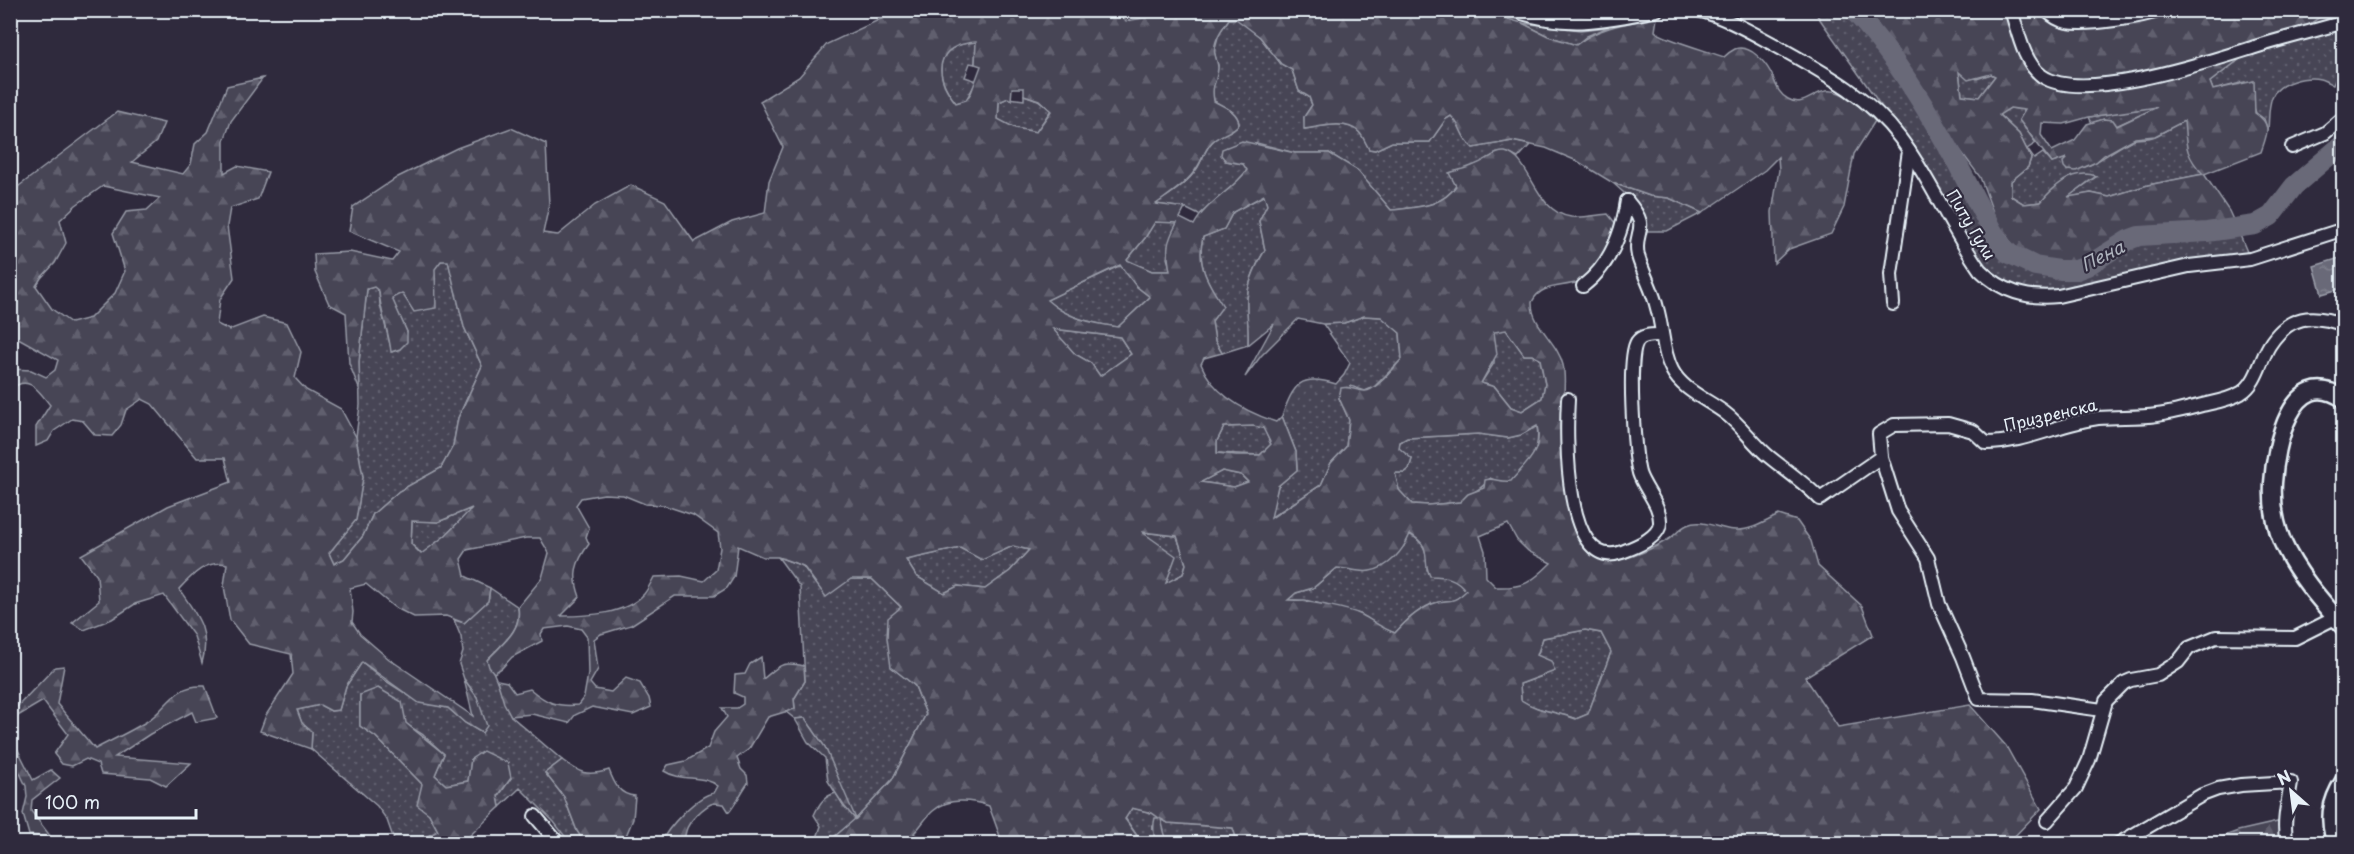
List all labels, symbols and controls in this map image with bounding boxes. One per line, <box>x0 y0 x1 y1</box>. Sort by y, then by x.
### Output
street label: Питу Гули <box>1941 184 2003 264</box>
water label: Пена <box>2076 232 2129 277</box>
street label: Призренска <box>2001 392 2099 436</box>
north arrow <box>2261 761 2321 821</box>
text: N <box>2272 763 2295 790</box>
scale bar <box>36 782 196 820</box>
text: 100 m <box>45 788 100 815</box>

